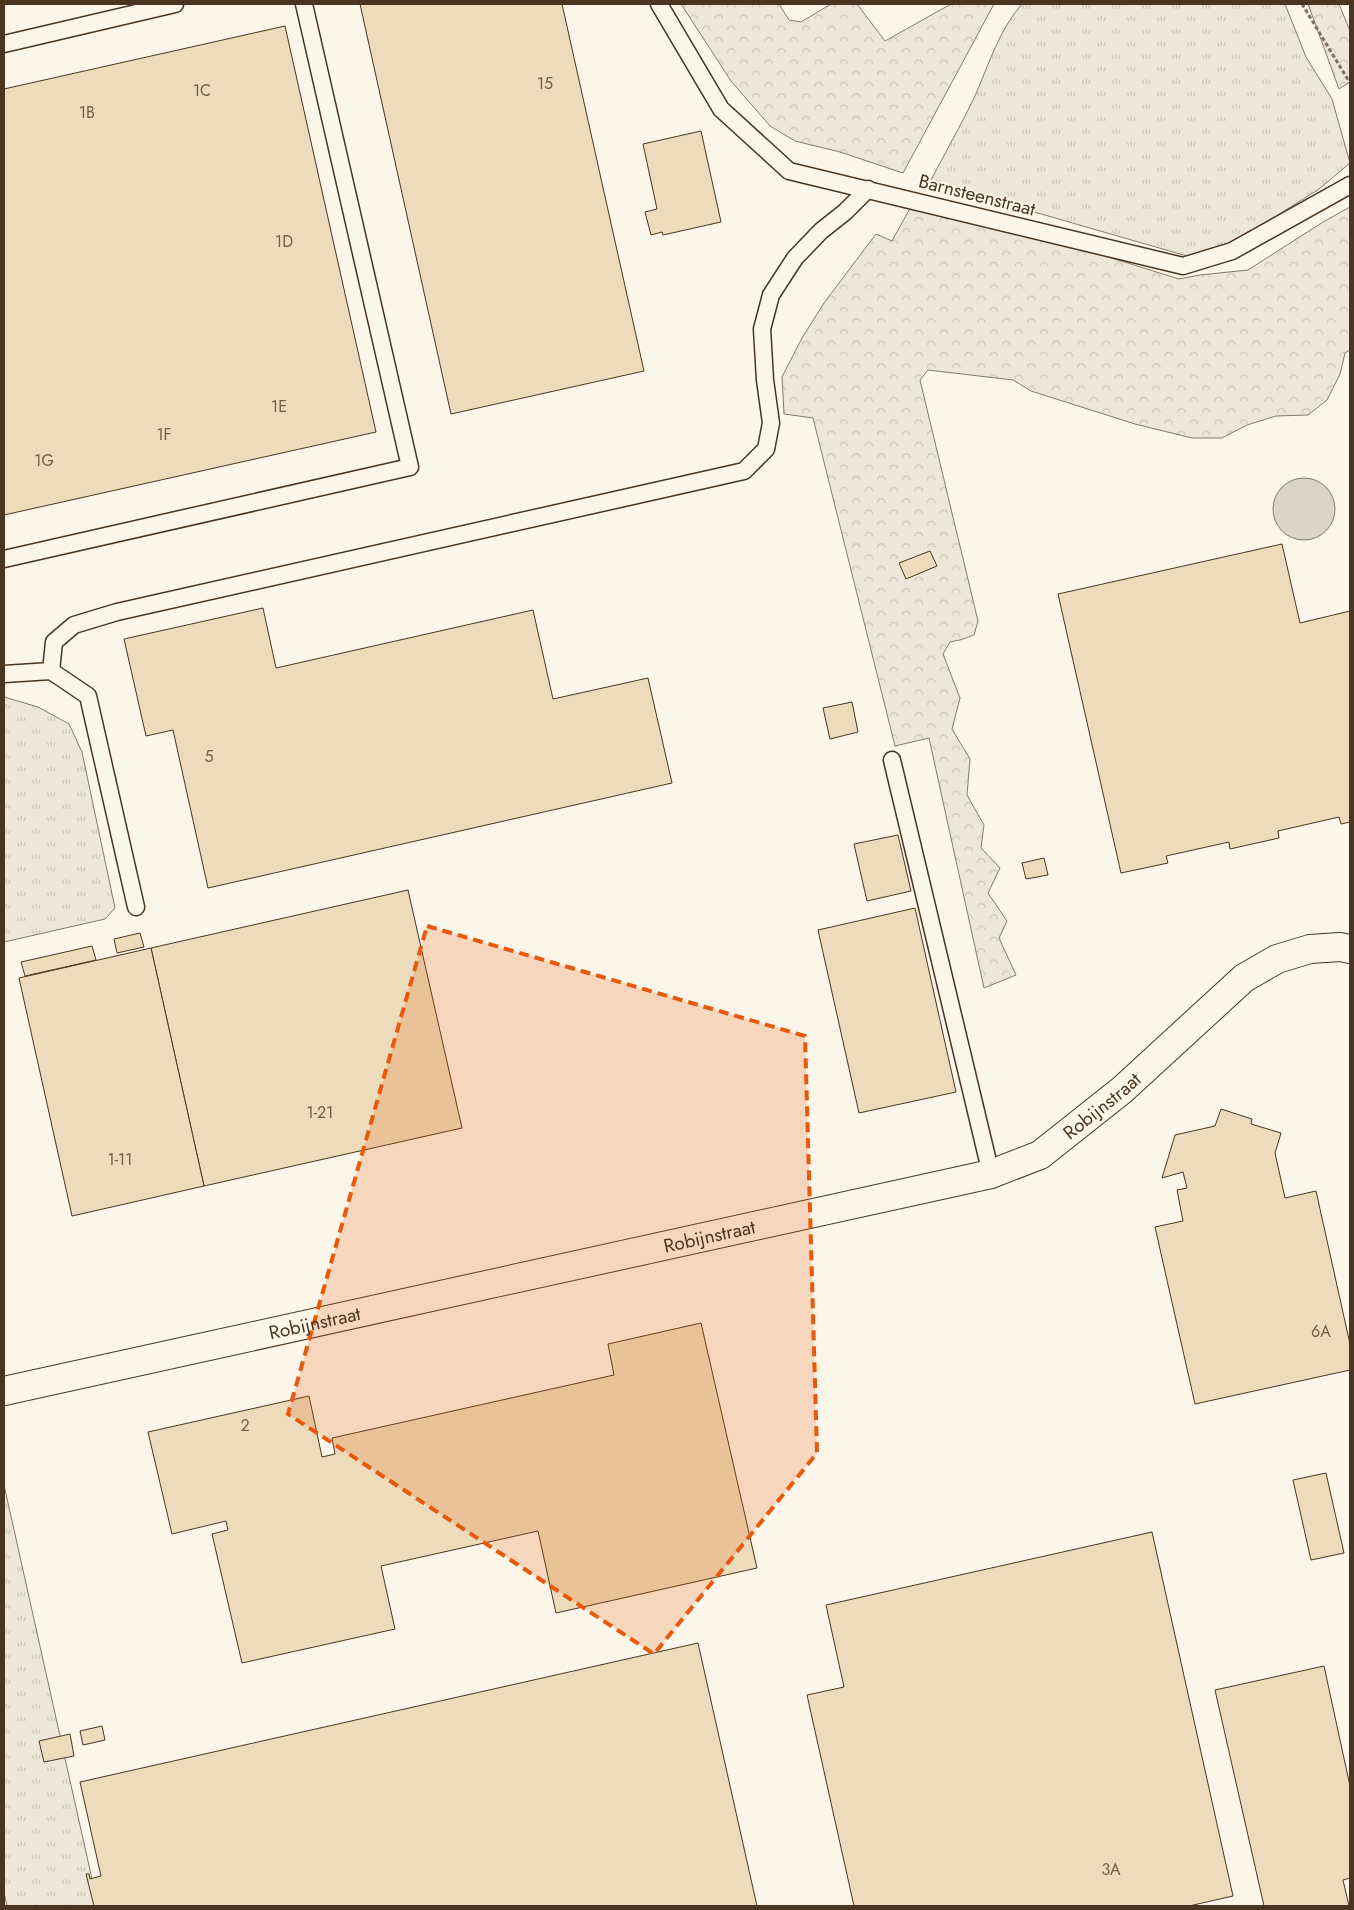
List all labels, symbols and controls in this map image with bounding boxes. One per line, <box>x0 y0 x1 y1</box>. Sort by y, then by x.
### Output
house number: 15 <box>537 72 553 95</box>
house number: 1C <box>193 79 211 102</box>
house number: 1B <box>79 101 95 124</box>
street label: Barnsteenstraat <box>916 167 1039 223</box>
house number: 1D <box>275 230 293 253</box>
house number: 1E <box>271 395 287 418</box>
house number: 1F <box>156 423 172 446</box>
house number: 1G <box>34 449 54 472</box>
house number: 5 <box>204 745 214 768</box>
street label: Robijnstraat <box>1057 1066 1147 1146</box>
house number: 1-21 <box>307 1101 333 1124</box>
house number: 1-11 <box>108 1148 132 1171</box>
street label: Robijnstraat <box>661 1213 758 1259</box>
street label: Robijnstraat <box>266 1299 363 1346</box>
house number: 6A <box>1311 1320 1331 1343</box>
house number: 2 <box>240 1414 250 1437</box>
house number: 3A <box>1101 1858 1121 1881</box>

